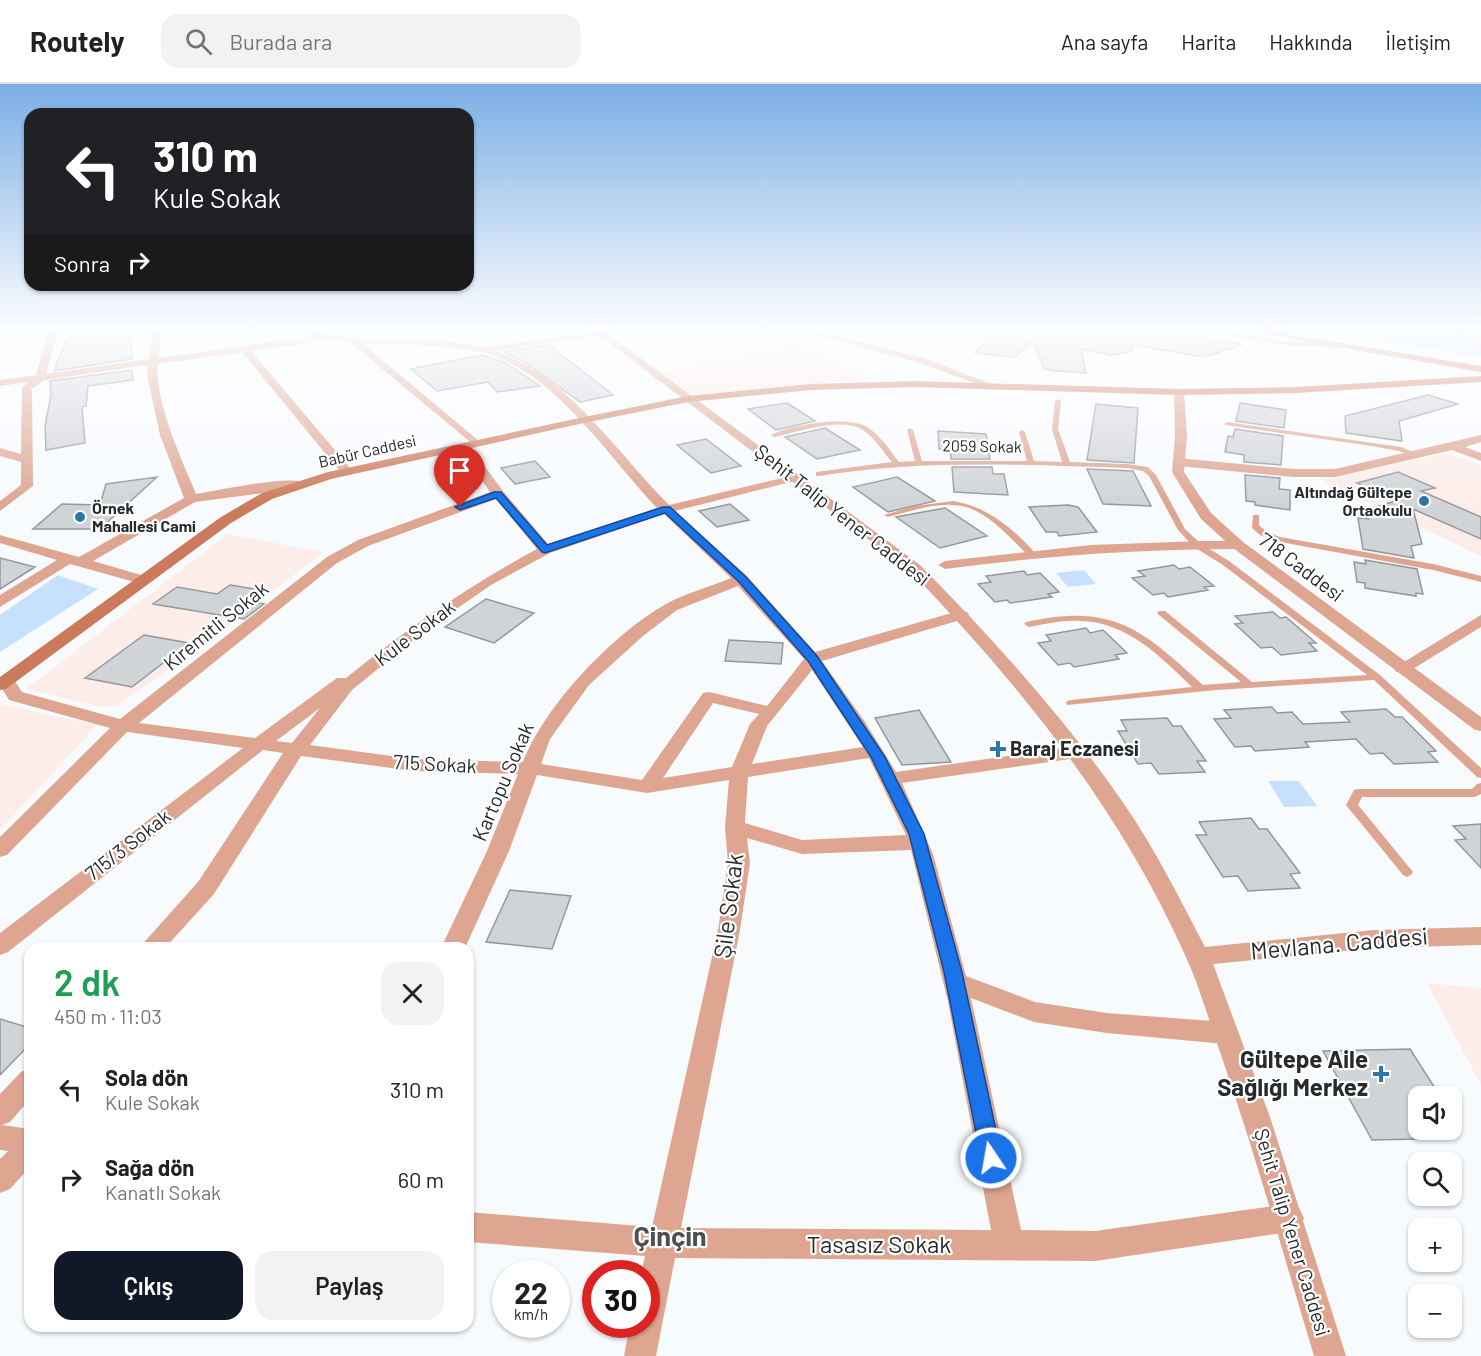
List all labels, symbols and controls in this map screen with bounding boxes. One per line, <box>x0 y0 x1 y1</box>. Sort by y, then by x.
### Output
search box <box>161 14 581 68</box>
text: Routely <box>30 24 125 58</box>
icon: search <box>182 25 215 58</box>
text: Burada ara <box>230 28 332 54</box>
text: Ana sayfa <box>1061 29 1148 54</box>
text: Harita <box>1181 29 1236 54</box>
text: Hakkında <box>1269 29 1353 54</box>
text: İletişim <box>1386 29 1451 54</box>
text: 310 m <box>153 130 258 180</box>
icon: left <box>54 132 132 210</box>
text: Kule Sokak <box>153 181 281 213</box>
icon: right <box>122 246 155 279</box>
text: Sonra <box>54 250 110 276</box>
street label: Babür Caddesi <box>316 430 417 471</box>
street label: 2059 Sokak <box>942 435 1022 456</box>
street label: Şehit Talip Yener Caddesi <box>750 438 935 590</box>
pin <box>434 445 485 507</box>
icon: arrive <box>443 454 476 487</box>
place label: Altındağ Gültepe Ortaokulu <box>1294 482 1412 519</box>
marker: Altındağ Gültepe Ortaokulu <box>1417 494 1431 508</box>
place label: Örnek Mahallesi Cami <box>92 498 196 535</box>
marker: Örnek Mahallesi Cami <box>73 510 87 524</box>
street label: 718 Caddesi <box>1255 527 1348 606</box>
street label: Kiremitli Sokak <box>158 576 273 675</box>
street label: Kule Sokak <box>369 594 460 670</box>
street label: Kartopu Sokak <box>466 719 538 844</box>
place label: Baraj Eczanesi <box>1010 736 1139 760</box>
marker: Baraj Eczanesi <box>991 742 1005 756</box>
street label: 715 Sokak <box>393 749 477 777</box>
street label: 715/3 Sokak <box>80 803 175 885</box>
street label: Şile Sokak <box>707 852 748 960</box>
street label: Mevlana. Caddesi <box>1249 920 1429 965</box>
text: 2 dk <box>54 960 120 1003</box>
button: close <box>381 962 444 1025</box>
text: 450 m · 11:03 <box>54 1004 162 1028</box>
place label: Gültepe Aile Sağlığı Merkez <box>1217 1044 1368 1101</box>
text: Sola dön <box>105 1064 188 1090</box>
marker: Gültepe Aile Sağlığı Merkez <box>1372 1065 1390 1083</box>
icon: left <box>54 1073 87 1106</box>
text: 310 m <box>390 1076 444 1102</box>
map controls <box>1408 1086 1462 1338</box>
button: sound <box>1408 1086 1462 1140</box>
text: Kule Sokak <box>105 1090 200 1114</box>
street label: Şehit Talip Yener Caddesi <box>1250 1125 1336 1338</box>
position arrow <box>959 1126 1023 1190</box>
button: search <box>1408 1152 1462 1206</box>
text: Sağa dön <box>105 1154 194 1180</box>
icon: right <box>54 1163 87 1196</box>
text: 60 m <box>398 1166 444 1192</box>
text: Kanatlı Sokak <box>105 1180 221 1204</box>
button: + <box>1408 1218 1462 1272</box>
district label: Çinçin <box>633 1219 707 1251</box>
street label: Tasasız Sokak <box>807 1229 951 1258</box>
button: Çıkış <box>54 1251 243 1320</box>
button: Paylaş <box>255 1251 444 1320</box>
speed limit sign: 30 <box>582 1260 660 1338</box>
text: 22 <box>514 1274 548 1310</box>
button: − <box>1408 1284 1462 1338</box>
text: km/h <box>514 1305 548 1323</box>

